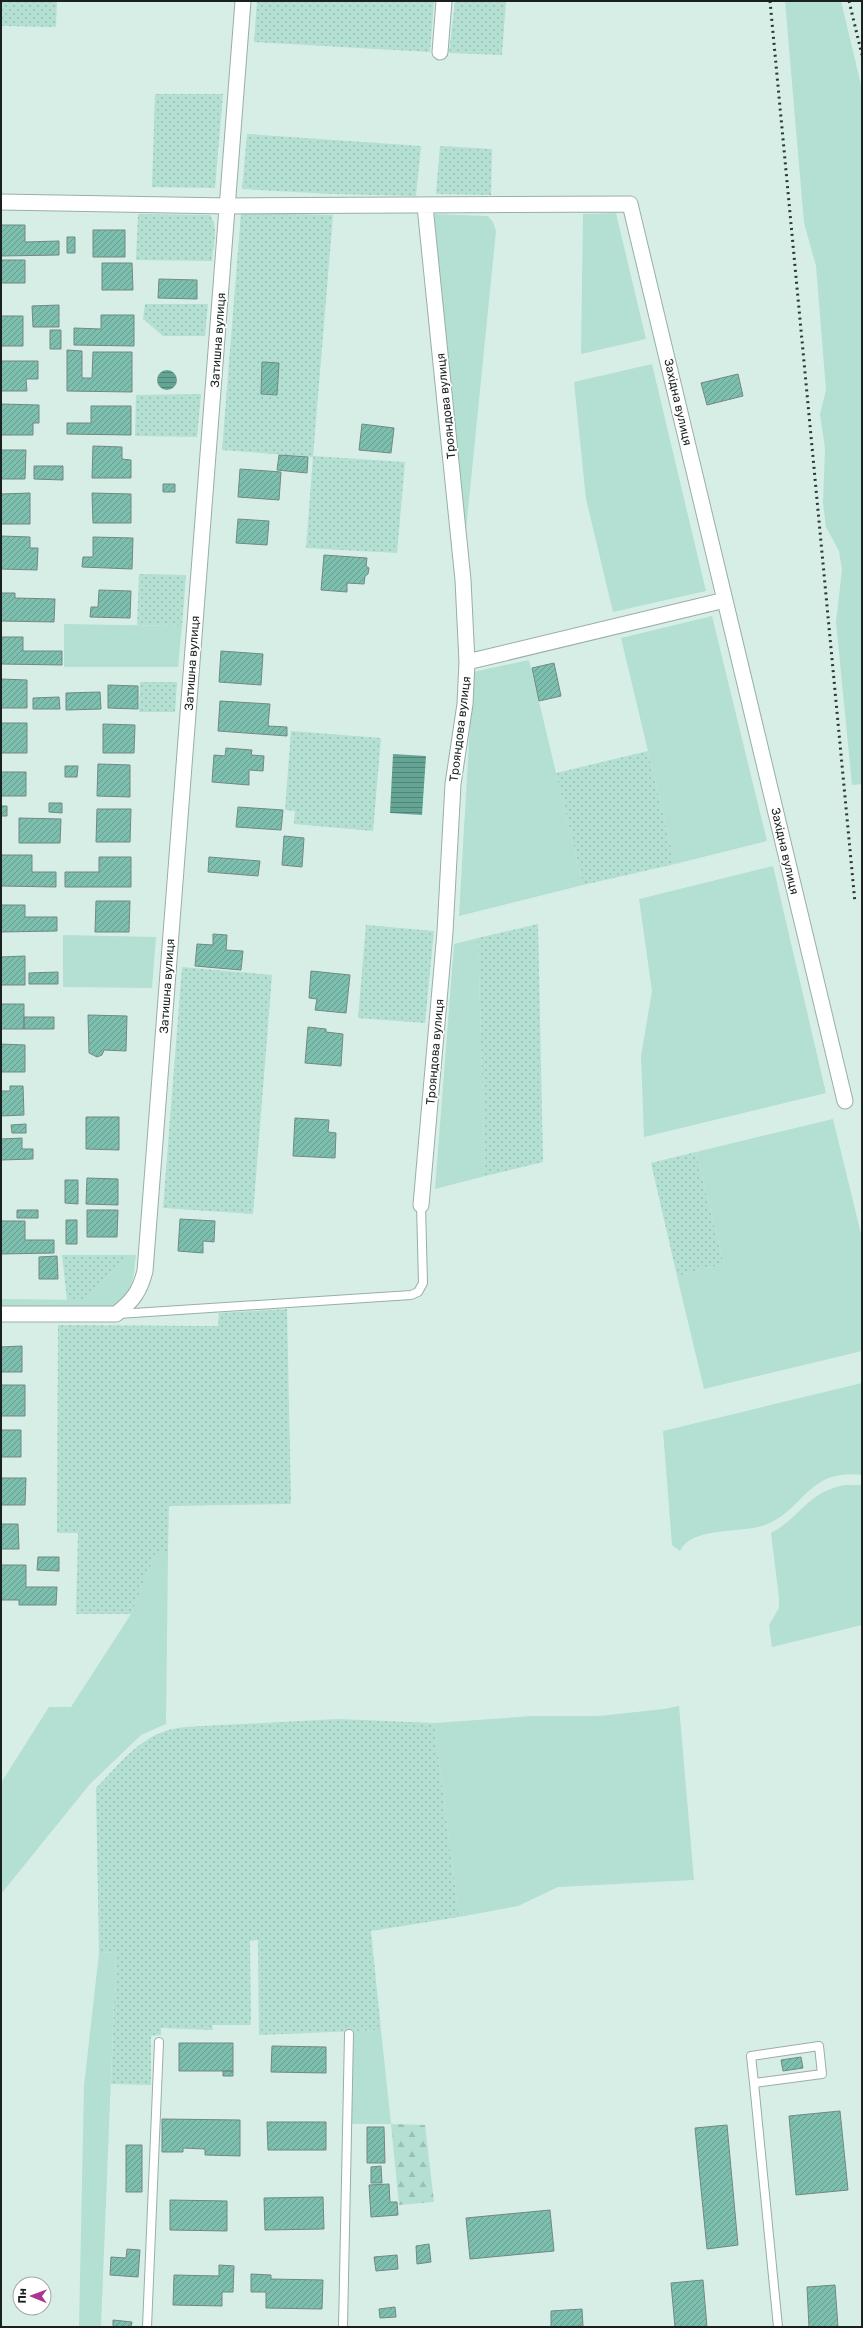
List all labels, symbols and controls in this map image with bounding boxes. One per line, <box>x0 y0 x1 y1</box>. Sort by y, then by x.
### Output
street label: Затишна вулиця <box>208 292 228 388</box>
street label: Трояндова вулиця <box>433 352 459 460</box>
street label: Західна вулиця <box>661 357 695 447</box>
street label: Затишна вулиця <box>182 615 202 711</box>
street label: Трояндова вулиця <box>447 675 473 783</box>
street label: Західна вулиця <box>768 806 802 896</box>
street label: Затишна вулиця <box>157 938 177 1034</box>
street label: Трояндова вулиця <box>423 998 447 1106</box>
north arrow <box>12 2276 52 2316</box>
text: Пн <box>16 2288 29 2304</box>

